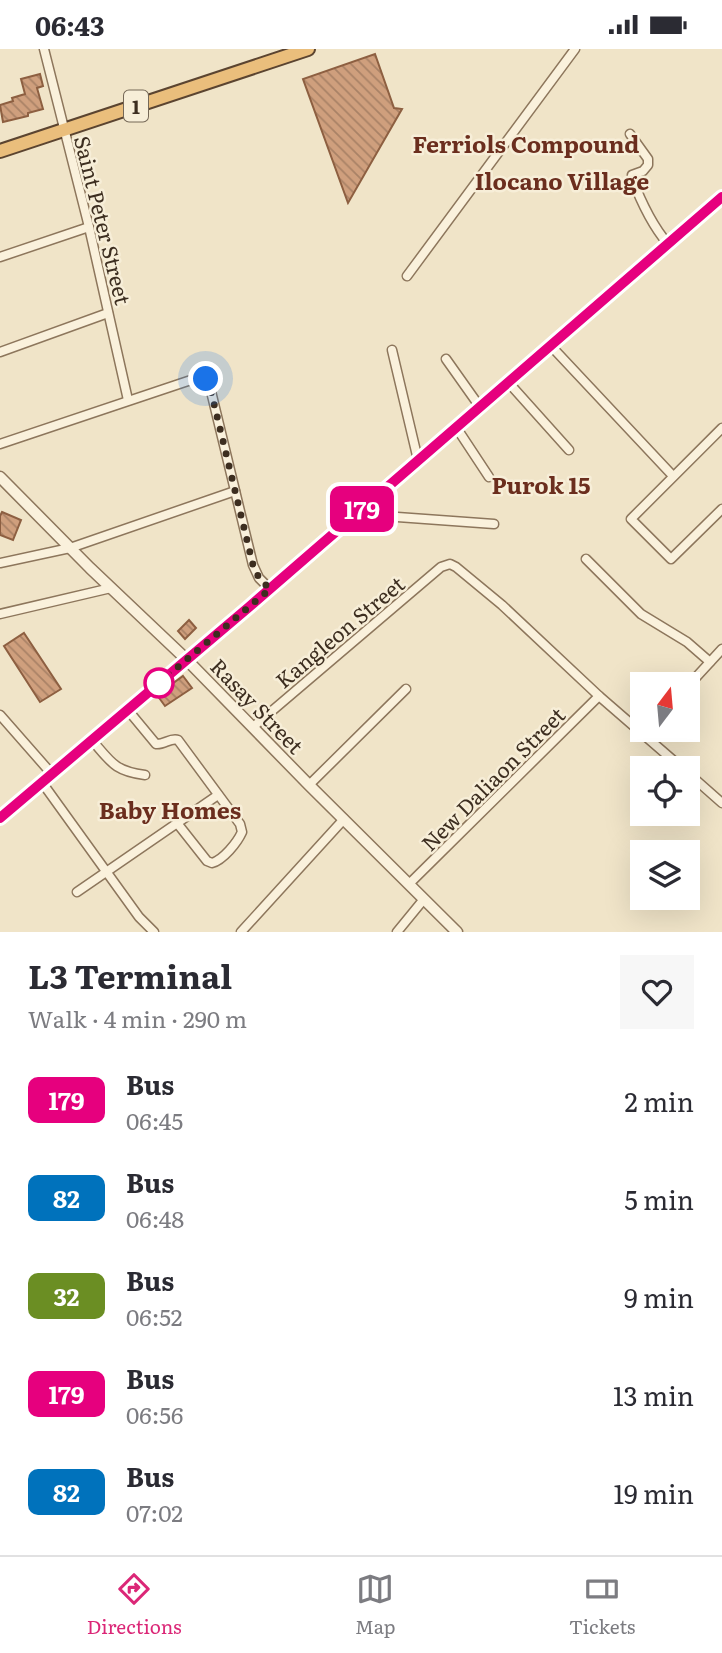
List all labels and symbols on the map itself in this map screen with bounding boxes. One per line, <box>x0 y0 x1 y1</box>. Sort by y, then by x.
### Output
road number: 1 <box>124 90 148 121</box>
district label: Ferriols Compound <box>413 126 640 160</box>
street label: Saint Peter Street <box>68 132 140 308</box>
district label: Ilocano Village <box>475 163 649 197</box>
your location <box>188 361 223 396</box>
district label: Purok 15 <box>491 467 591 501</box>
line badge: 179 <box>322 486 402 532</box>
street label: Kangleon Street <box>268 567 411 694</box>
street label: Rasay Street <box>204 650 312 760</box>
unlabelled marker <box>144 668 174 698</box>
north arrow <box>630 672 700 742</box>
street label: New Daliaon Street <box>413 699 571 857</box>
district label: Baby Homes <box>99 792 241 826</box>

